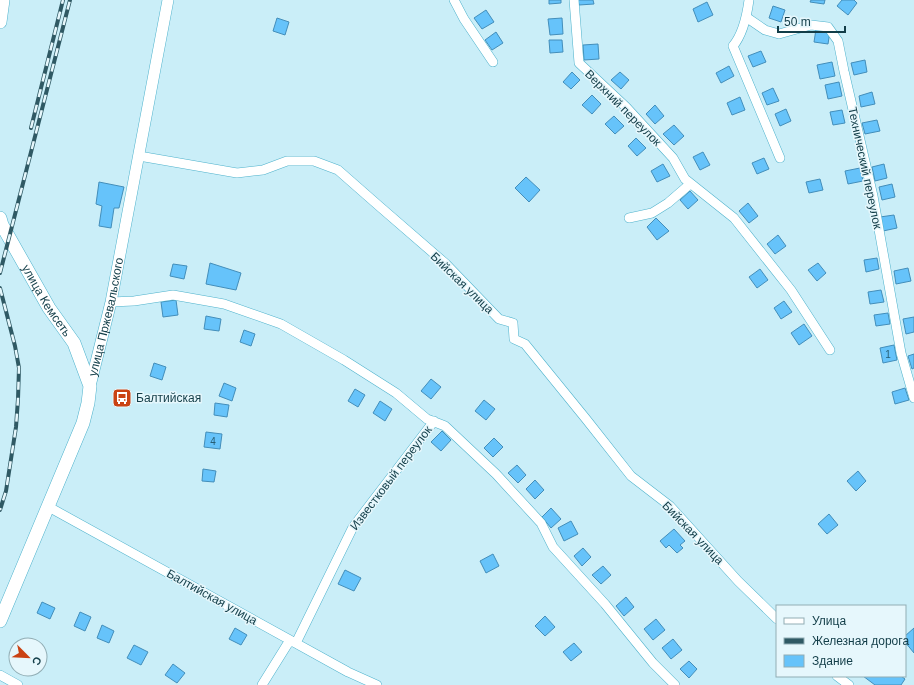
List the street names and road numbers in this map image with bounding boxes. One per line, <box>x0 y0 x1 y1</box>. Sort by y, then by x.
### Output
street label: Верхний переулок <box>582 67 664 149</box>
street label: Технический переулок <box>845 106 885 231</box>
street label: Бийская улица <box>428 249 497 317</box>
street label: улица Пржевальского <box>86 256 126 378</box>
street label: улица Кемсеть <box>19 262 74 339</box>
street label: Известковый переулок <box>347 423 435 533</box>
street label: Бийская улица <box>659 499 727 568</box>
street label: Балтийская улица <box>164 566 260 628</box>

